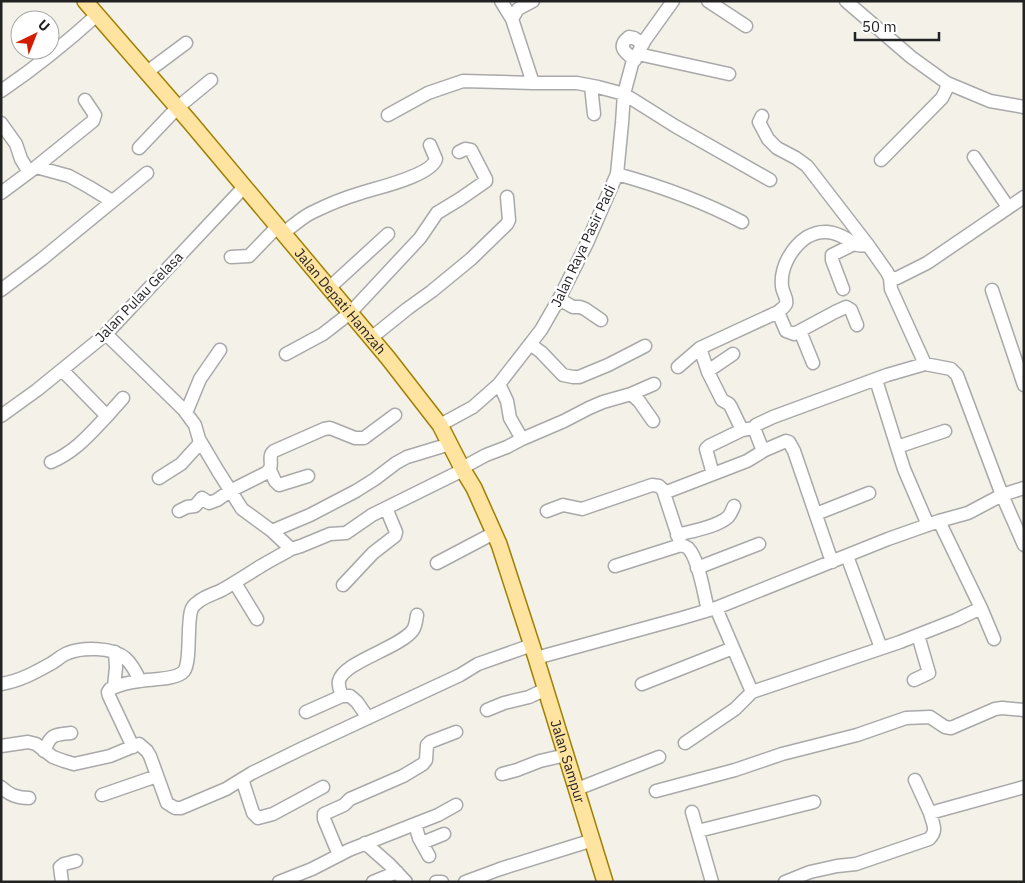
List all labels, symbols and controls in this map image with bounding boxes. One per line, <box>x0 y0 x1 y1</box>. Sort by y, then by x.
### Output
north arrow <box>10 10 60 60</box>
scale bar <box>855 10 939 42</box>
text: U <box>34 16 54 35</box>
text: 50 m <box>862 17 897 36</box>
street label: Jalan Raya Pasir Padi <box>547 182 619 310</box>
street label: Jalan Depati Hamzah <box>291 244 390 358</box>
street label: Jalan Pulau Gelasa <box>91 248 187 346</box>
street label: Jalan Sampur <box>547 717 589 805</box>

